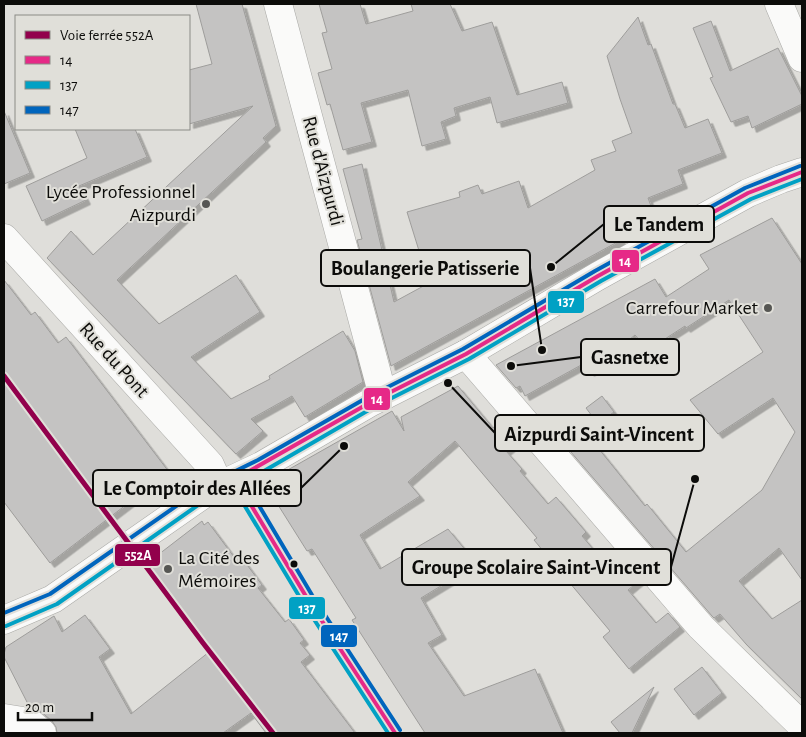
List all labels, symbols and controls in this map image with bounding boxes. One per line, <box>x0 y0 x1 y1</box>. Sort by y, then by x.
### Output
legend <box>15 15 190 130</box>
text: Voie ferrée 552A <box>60 28 154 43</box>
text: 14 <box>60 53 72 68</box>
text: 137 <box>60 78 78 93</box>
text: 147 <box>60 103 79 118</box>
street label: Rue d'Aïzpurdi <box>299 114 347 228</box>
place label: Lycée Professionnel Aizpurdi <box>46 182 196 225</box>
marker: Lycée Professionnel Aizpurdi <box>200 198 212 210</box>
callout: Le Tandem <box>604 206 714 242</box>
text: Le Tandem <box>614 214 704 235</box>
line badge: 14 <box>611 249 640 273</box>
callout: Boulangerie Patisserie <box>321 250 530 286</box>
text: 14 <box>619 255 631 269</box>
text: Boulangerie Patisserie <box>331 258 519 279</box>
line badge: 137 <box>547 290 585 314</box>
text: 137 <box>557 295 575 309</box>
place label: Carrefour Market <box>626 298 759 318</box>
marker: Carrefour Market <box>762 302 774 314</box>
street label: Rue du Pont <box>75 319 153 402</box>
callout: Gasnetxe <box>581 339 679 375</box>
text: Gasnetxe <box>591 347 669 368</box>
line badge: 14 <box>363 387 391 411</box>
text: 14 <box>371 393 383 407</box>
callout: Aizpurdi Saint-Vincent <box>495 415 704 451</box>
text: Aizpurdi Saint-Vincent <box>504 424 694 445</box>
callout: Le Comptoir des Allées <box>93 470 301 506</box>
text: Le Comptoir des Allées <box>103 478 291 499</box>
line badge: 552A <box>114 543 161 567</box>
place label: La Cité des Mémoires <box>178 548 260 591</box>
text: 552A <box>124 549 152 563</box>
callout: Groupe Scolaire Saint-Vincent <box>402 549 671 585</box>
text: Groupe Scolaire Saint-Vincent <box>412 557 660 578</box>
unlabelled marker <box>289 559 299 569</box>
marker: La Cité des Mémoires <box>162 563 174 575</box>
line badge: 137 <box>288 596 326 620</box>
text: 137 <box>298 602 316 616</box>
line badge: 147 <box>320 624 358 648</box>
text: 147 <box>330 630 348 644</box>
scale bar <box>18 690 91 722</box>
text: 20 m <box>25 700 54 715</box>

